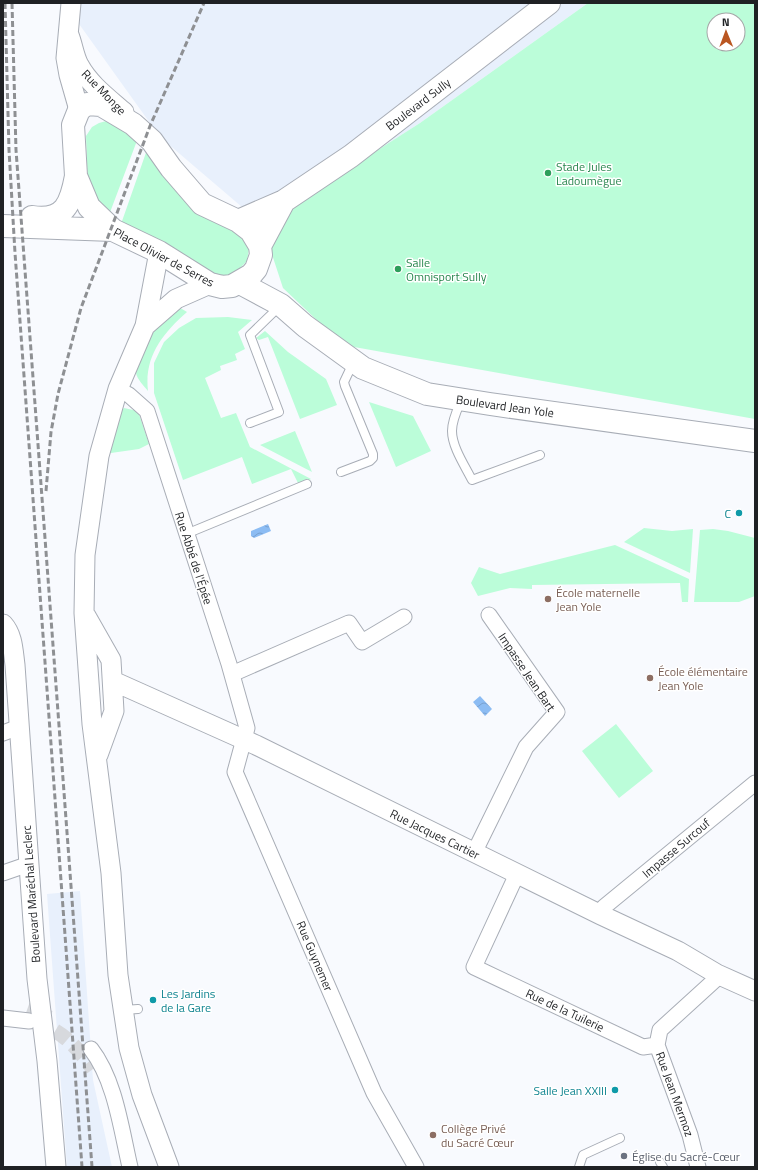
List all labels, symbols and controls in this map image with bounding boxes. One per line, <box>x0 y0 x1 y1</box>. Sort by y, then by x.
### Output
north arrow <box>706 12 746 52</box>
text: N <box>722 14 730 30</box>
street label: Rue Monge <box>77 65 131 119</box>
street label: Boulevard Sully <box>381 73 455 135</box>
place label: Stade Jules Ladoumègue <box>556 157 622 190</box>
marker: Stade Jules Ladoumègue <box>543 168 553 178</box>
street label: Place Olivier de Serres <box>110 222 218 292</box>
place label: Salle Omnisport Sully <box>406 253 487 286</box>
marker: Salle Omnisport Sully <box>393 264 403 274</box>
street label: Boulevard Jean Yole <box>455 390 555 422</box>
place label: C <box>724 504 731 523</box>
marker: C <box>734 508 744 518</box>
street label: Rue Abbé de l'Épée <box>170 509 218 607</box>
place label: École maternelle Jean Yole <box>556 583 640 616</box>
marker: École maternelle Jean Yole <box>543 594 553 604</box>
street label: Impasse Jean Bart <box>494 629 561 716</box>
place label: École élémentaire Jean Yole <box>658 662 748 695</box>
marker: École élémentaire Jean Yole <box>645 673 655 683</box>
street label: Rue Jacques Cartier <box>387 804 483 864</box>
street label: Impasse Surcouf <box>638 814 714 882</box>
street label: Boulevard Maréchal Leclerc <box>17 825 45 963</box>
street label: Rue Guynemer <box>292 918 338 994</box>
street label: Rue de la Tuilerie <box>523 983 607 1037</box>
place label: Les Jardins de la Gare <box>161 984 216 1017</box>
marker: Les Jardins de la Gare <box>148 995 158 1005</box>
street label: Rue Jean Mermoz <box>651 1049 699 1139</box>
place label: Salle Jean XXIII <box>533 1081 607 1100</box>
marker: Salle Jean XXIII <box>610 1085 620 1095</box>
place label: Collège Privé du Sacré Cœur <box>441 1119 514 1152</box>
marker: Collège Privé du Sacré Cœur <box>428 1130 438 1140</box>
place label: Église du Sacré-Cœur <box>632 1147 740 1166</box>
marker: Église du Sacré-Cœur <box>619 1151 629 1161</box>

